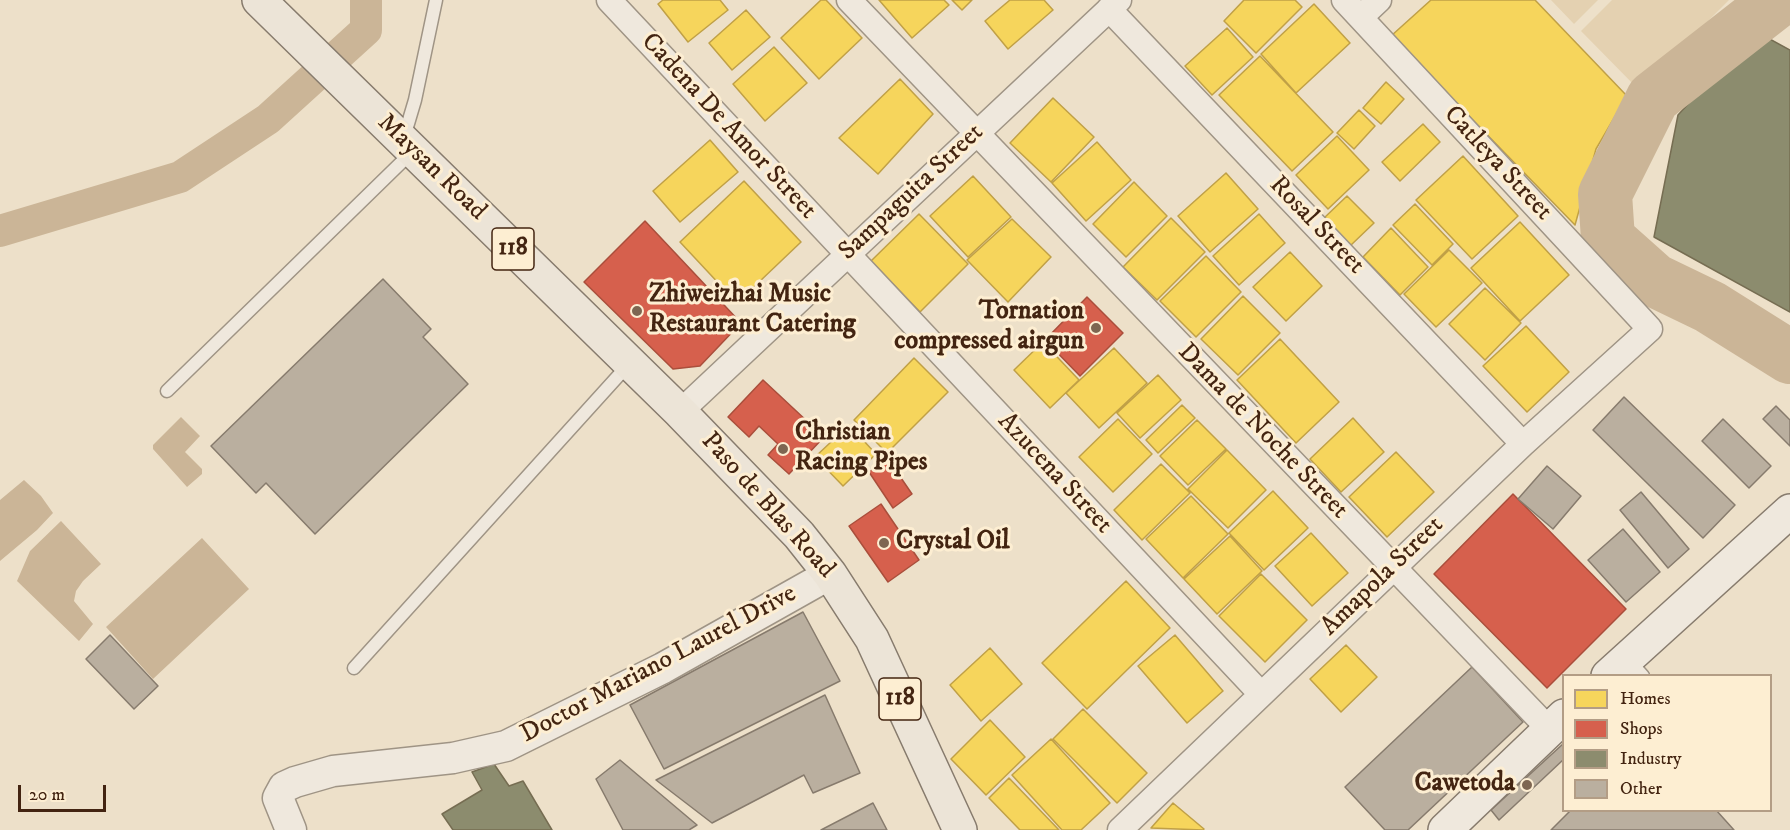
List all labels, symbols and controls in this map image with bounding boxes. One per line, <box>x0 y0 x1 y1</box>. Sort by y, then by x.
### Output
street label: Cadena De Amor Street <box>634 27 822 227</box>
street label: Catleya Street <box>1436 100 1558 228</box>
street label: Maysan Road <box>370 108 492 228</box>
street label: Sampaguita Street <box>833 118 991 268</box>
street label: Rosal Street <box>1262 170 1370 282</box>
road number: 118 <box>492 228 534 270</box>
place label: Zhiweizhai Music Restaurant Catering <box>649 280 856 342</box>
place label: Tornation compressed airgun <box>894 297 1084 358</box>
marker: Zhiweizhai Music Restaurant Catering <box>630 304 644 318</box>
marker: Tornation compressed airgun <box>1089 321 1103 335</box>
street label: Dama de Noche Street <box>1170 338 1354 526</box>
street label: Azucena Street <box>990 407 1118 541</box>
place label: Christian Racing Pipes <box>795 418 927 479</box>
street label: Paso de Blas Road <box>693 427 841 585</box>
marker: Christian Racing Pipes <box>776 442 790 456</box>
street label: Amapola Street <box>1315 511 1451 643</box>
place label: Crystal Oil <box>896 527 1010 559</box>
marker: Crystal Oil <box>877 536 891 550</box>
street label: Doctor Mariano Laurel Drive <box>516 579 802 751</box>
legend <box>1562 674 1772 812</box>
road number: 118 <box>879 678 921 720</box>
text: Homes <box>1620 688 1671 710</box>
text: Shops <box>1620 718 1663 740</box>
text: Industry <box>1620 748 1681 770</box>
place label: Cawetoda <box>1414 769 1515 801</box>
scale bar <box>21 773 110 811</box>
marker: Cawetoda <box>1520 778 1534 792</box>
text: Other <box>1620 778 1662 800</box>
text: 20 m <box>29 784 65 806</box>

